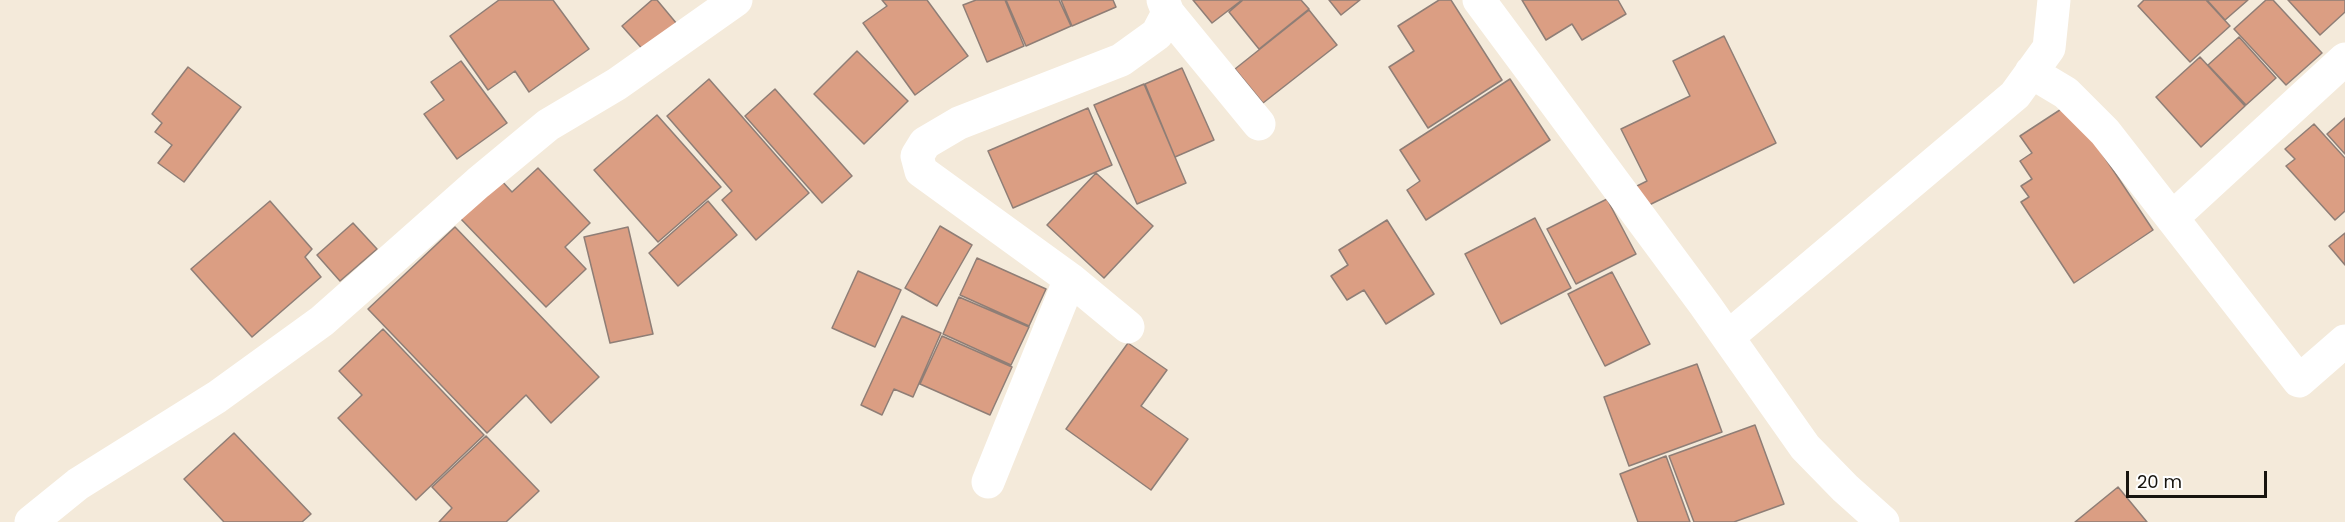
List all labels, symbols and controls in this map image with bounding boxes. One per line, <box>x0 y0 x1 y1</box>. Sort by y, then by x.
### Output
scale bar <box>2129 459 2270 497</box>
text: 20 m <box>2137 469 2182 494</box>

